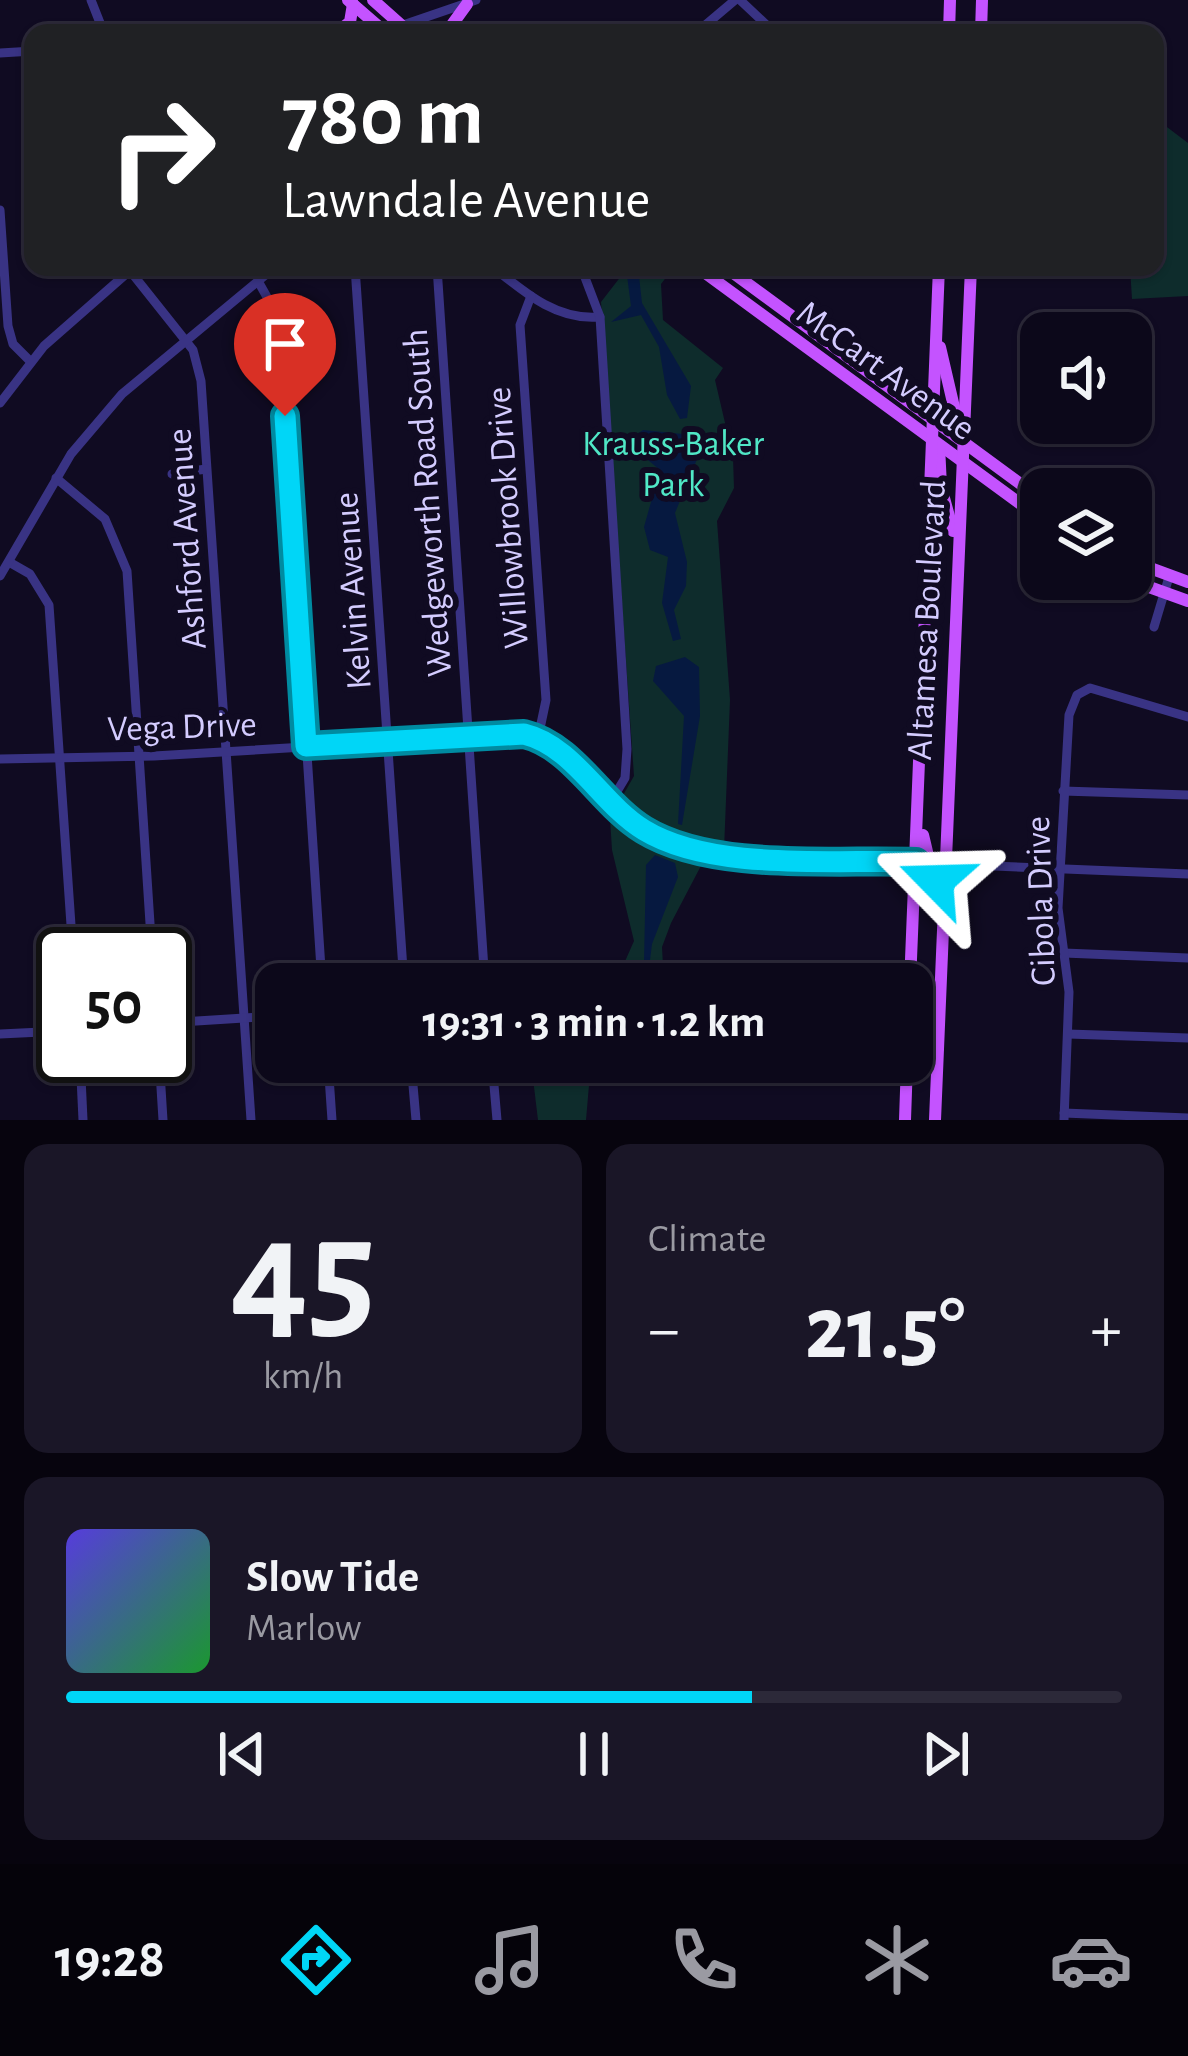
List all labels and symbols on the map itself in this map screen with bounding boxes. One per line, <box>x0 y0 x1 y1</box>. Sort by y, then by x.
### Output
pin <box>234 293 336 416</box>
street label: McCart Avenue <box>790 294 982 447</box>
street label: Wedgeworth Road South <box>398 328 458 678</box>
street label: Willowbrook Drive <box>481 386 535 650</box>
park label: Krauss-Baker Park <box>582 426 764 503</box>
street label: Ashford Avenue <box>161 427 213 650</box>
street label: Altamesa Boulevard <box>902 479 952 761</box>
street label: Kelvin Avenue <box>328 491 378 691</box>
street label: Vega Drive <box>107 706 257 748</box>
street label: Cibola Drive <box>1020 815 1062 986</box>
position arrow <box>873 818 999 944</box>
speed limit sign: 50 <box>36 927 192 1083</box>

